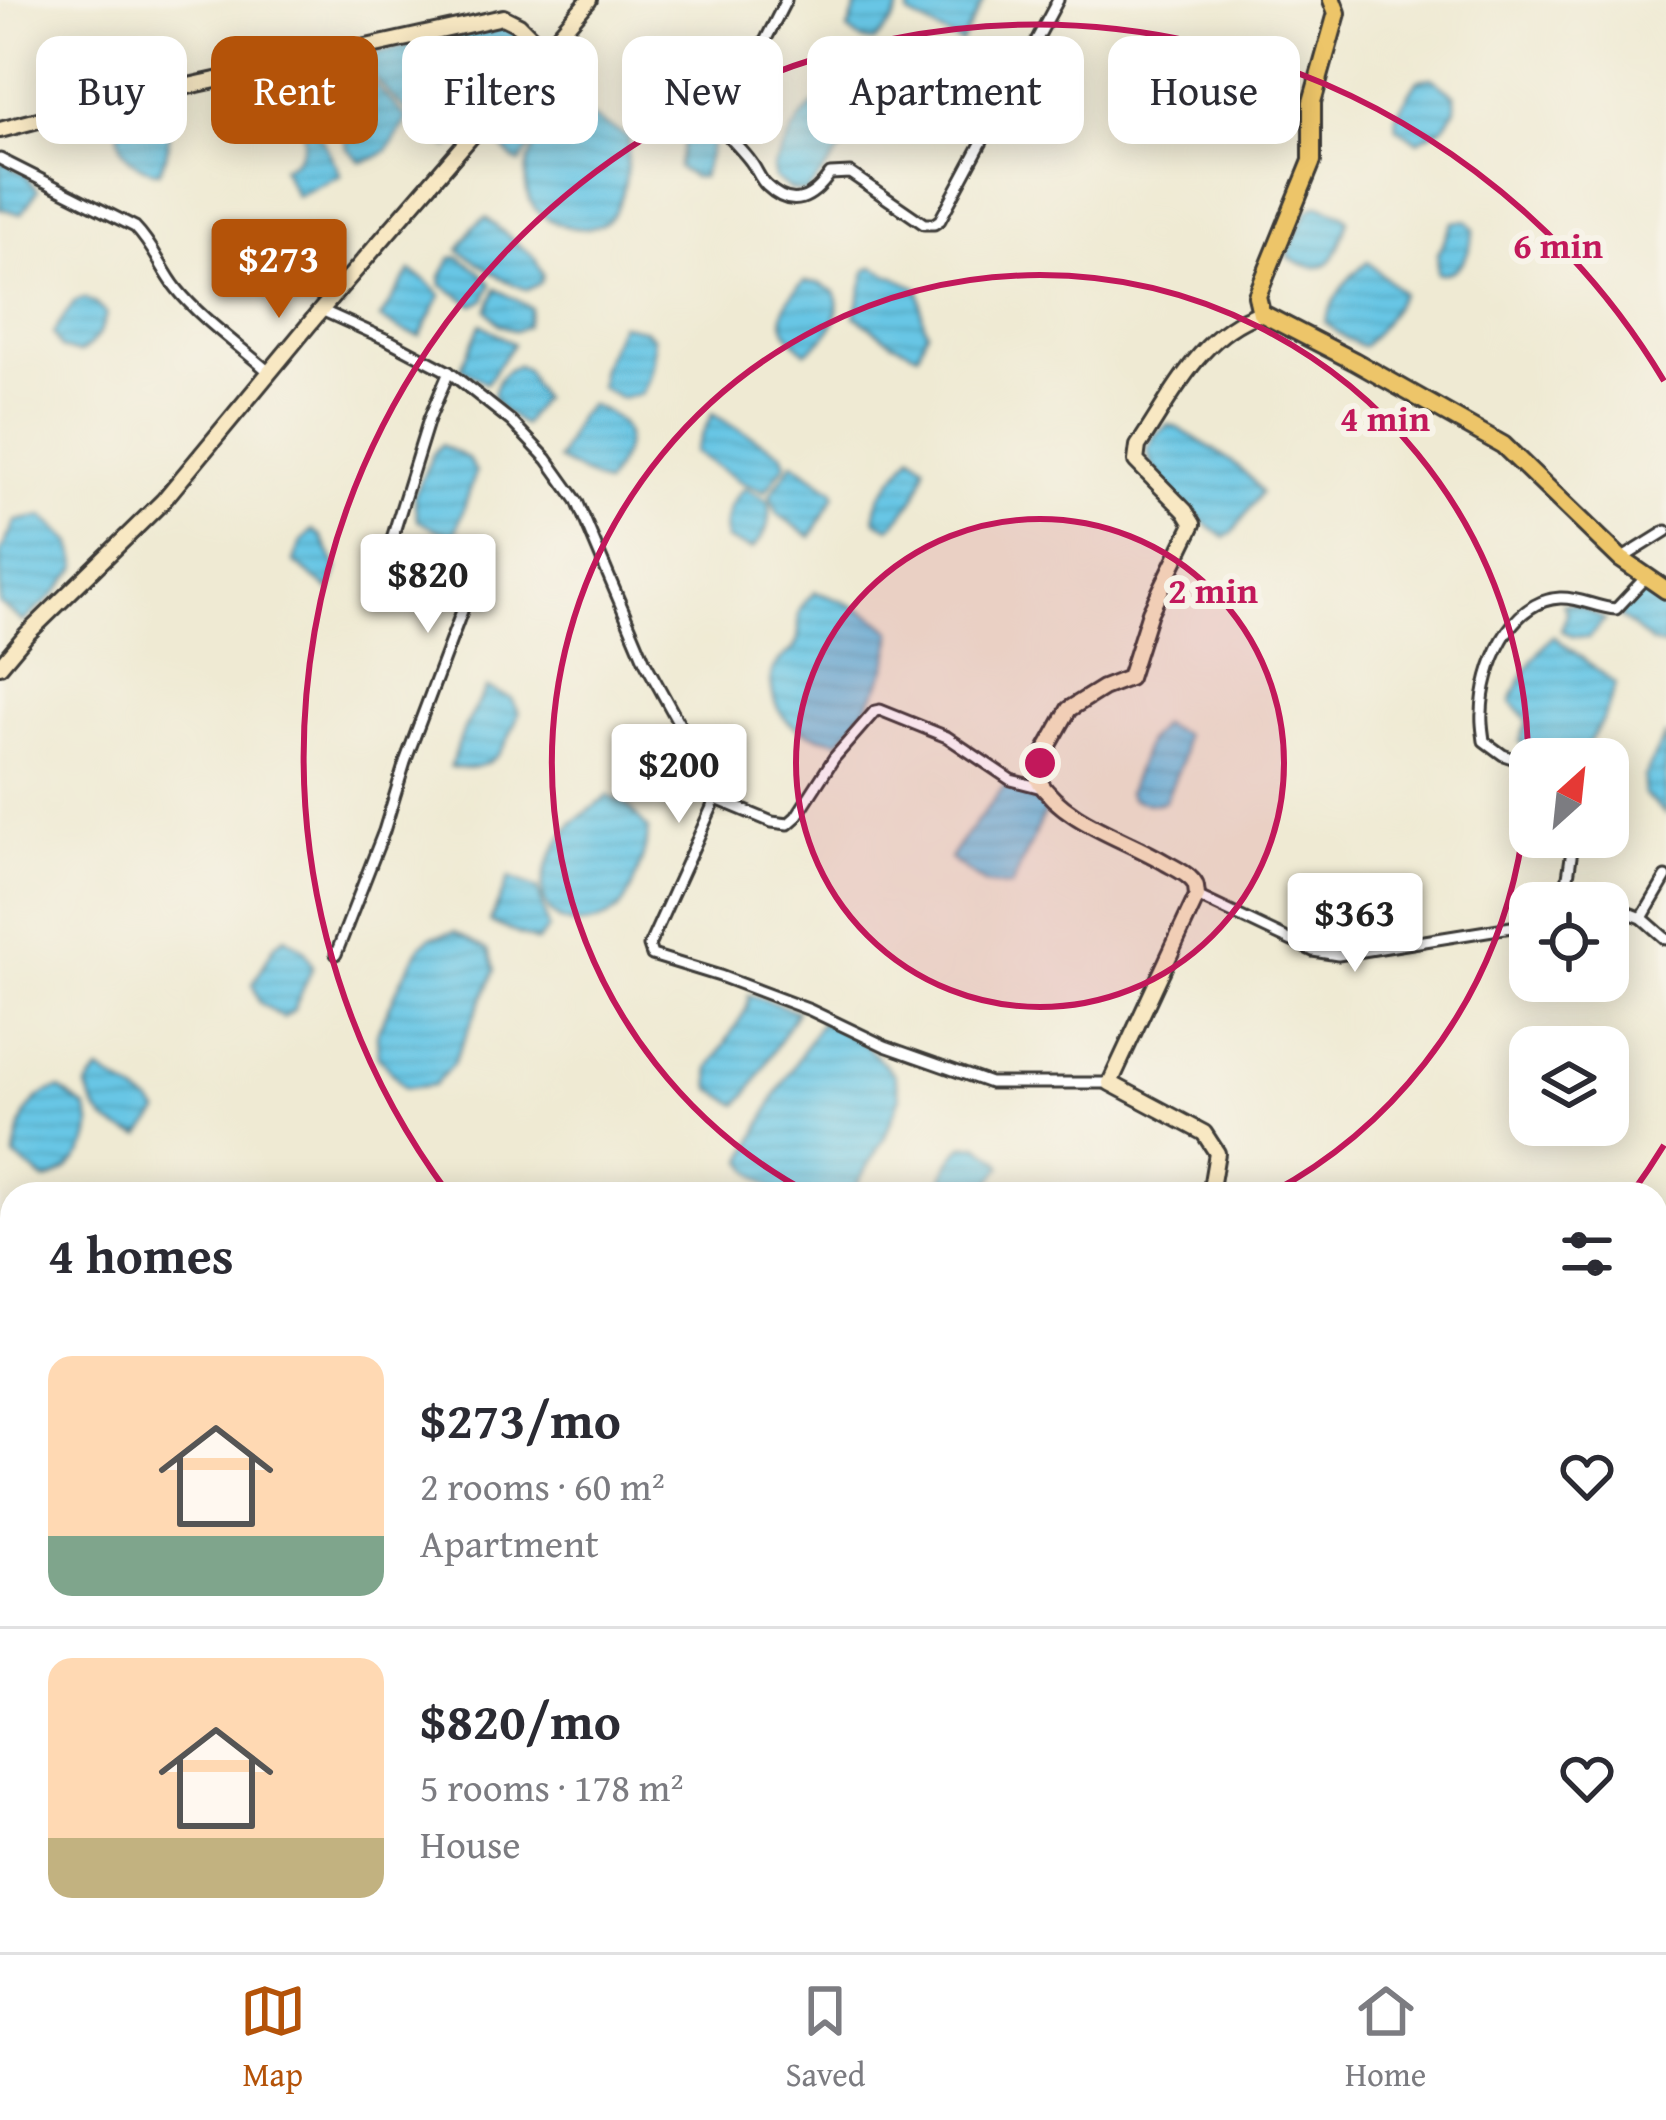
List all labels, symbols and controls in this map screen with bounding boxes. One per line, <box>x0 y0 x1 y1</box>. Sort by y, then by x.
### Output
chip: Buy <box>36 36 187 144</box>
chip: Rent <box>211 36 378 144</box>
chip: Filters <box>402 36 598 144</box>
chip: New <box>622 36 783 144</box>
chip: Apartment <box>807 36 1084 144</box>
chip: House <box>1108 36 1300 144</box>
text: 6 min <box>1513 218 1603 271</box>
pin: $273 <box>208 219 350 321</box>
text: $273 <box>239 229 319 286</box>
text: 4 min <box>1340 391 1430 444</box>
pin: $820 <box>357 534 499 636</box>
text: $820 <box>388 544 468 601</box>
text: 2 min <box>1168 563 1258 616</box>
pin: $200 <box>608 724 750 826</box>
text: $200 <box>639 734 719 791</box>
north arrow <box>1509 738 1629 858</box>
map controls <box>1509 738 1629 1146</box>
centre of rings <box>1019 742 1061 784</box>
pin: $363 <box>1284 873 1426 975</box>
button: locate <box>1509 882 1629 1002</box>
text: $363 <box>1315 883 1395 940</box>
button: layers <box>1509 1026 1629 1146</box>
text: 4 homes <box>48 1217 234 1292</box>
icon: filters <box>1554 1221 1620 1287</box>
text: $273/mo <box>420 1382 621 1457</box>
icon: home <box>144 1404 288 1548</box>
icon: heart <box>1554 1443 1620 1509</box>
text: 2 rooms · 60 m² <box>420 1457 665 1514</box>
text: Apartment <box>420 1514 599 1571</box>
text: $820/mo <box>420 1683 621 1758</box>
icon: home <box>144 1706 288 1850</box>
icon: heart <box>1554 1745 1620 1811</box>
text: 5 rooms · 178 m² <box>420 1758 684 1815</box>
text: House <box>420 1815 521 1872</box>
tab: Map <box>240 1978 306 2098</box>
tab: Saved <box>785 1978 865 2098</box>
tab: Home <box>1345 1978 1426 2098</box>

